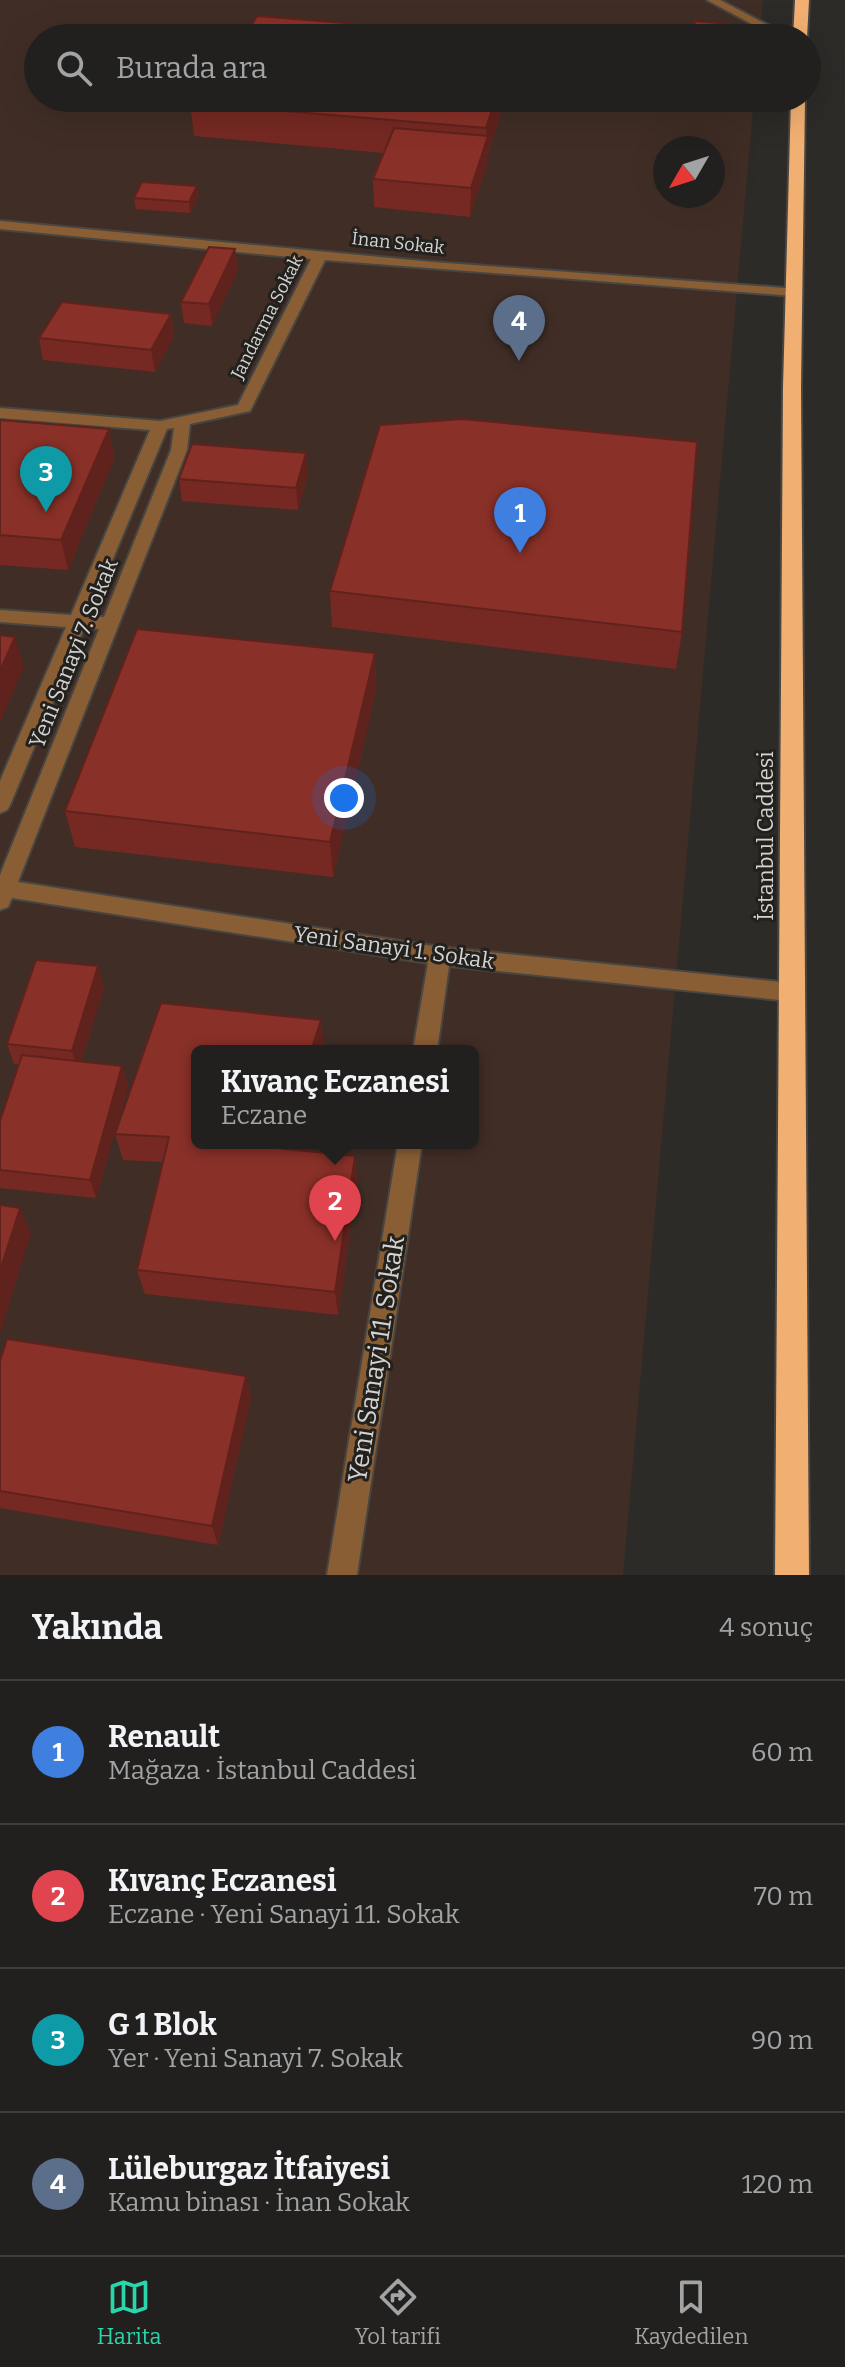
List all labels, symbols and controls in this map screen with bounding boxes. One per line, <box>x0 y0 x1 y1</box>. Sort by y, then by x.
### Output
search box <box>24 24 821 112</box>
icon: search <box>52 46 96 90</box>
text: Burada ara <box>116 50 267 86</box>
north arrow <box>653 136 725 208</box>
street label: İnan Sokak <box>350 227 446 259</box>
street label: Jandarma Sokak <box>226 251 308 384</box>
pin: 4 <box>493 295 545 361</box>
pin: 3 <box>20 446 72 512</box>
pin: 1 <box>494 487 546 553</box>
street label: Yeni Sanayi 7. Sokak <box>23 554 124 752</box>
street label: İstanbul Caddesi <box>752 751 779 921</box>
your location <box>324 778 364 818</box>
street label: Yeni Sanayi 1. Sokak <box>292 920 496 975</box>
popup <box>191 1045 479 1149</box>
text: Kıvanç Eczanesi <box>221 1064 449 1100</box>
text: Eczane <box>221 1100 307 1131</box>
pin: 2 <box>309 1175 361 1241</box>
street label: Yeni Sanayi 11. Sokak <box>342 1233 411 1484</box>
text: Yakında <box>32 1607 163 1648</box>
text: 4 sonuç <box>719 1612 813 1643</box>
text: Renault <box>108 1719 220 1755</box>
text: 1 <box>52 1737 64 1768</box>
text: 60 m <box>751 1737 813 1768</box>
text: Mağaza · İstanbul Caddesi <box>108 1755 417 1786</box>
text: Kıvanç Eczanesi <box>108 1863 336 1899</box>
text: 2 <box>51 1881 65 1912</box>
text: 70 m <box>754 1881 813 1912</box>
text: Eczane · Yeni Sanayi 11. Sokak <box>108 1899 459 1930</box>
text: G 1 Blok <box>108 2007 217 2043</box>
text: 3 <box>51 2025 65 2056</box>
text: 90 m <box>751 2025 813 2056</box>
text: Yer · Yeni Sanayi 7. Sokak <box>108 2043 403 2074</box>
text: Lüleburgaz İtfaiyesi <box>108 2151 390 2187</box>
text: 4 <box>50 2169 66 2200</box>
text: 120 m <box>742 2169 813 2200</box>
text: Kamu binası · İnan Sokak <box>108 2187 410 2218</box>
tab: Harita <box>97 2275 162 2350</box>
tab: Yol tarifi <box>355 2275 441 2350</box>
tab: Kaydedilen <box>634 2275 748 2350</box>

